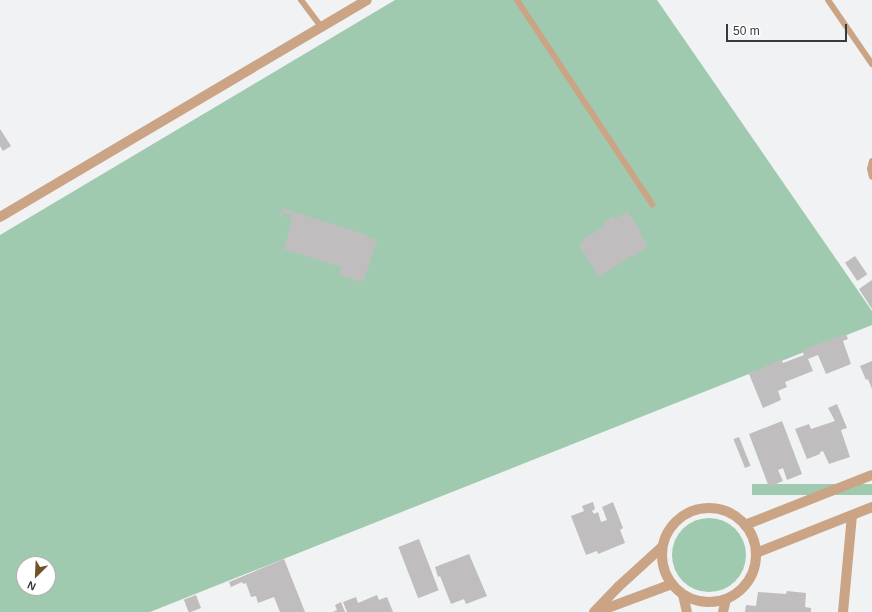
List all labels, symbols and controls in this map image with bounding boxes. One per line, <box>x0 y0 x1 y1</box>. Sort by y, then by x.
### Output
scale bar <box>728 16 849 42</box>
text: 50 m <box>733 24 760 38</box>
north arrow <box>16 556 56 596</box>
text: N <box>25 579 38 593</box>

